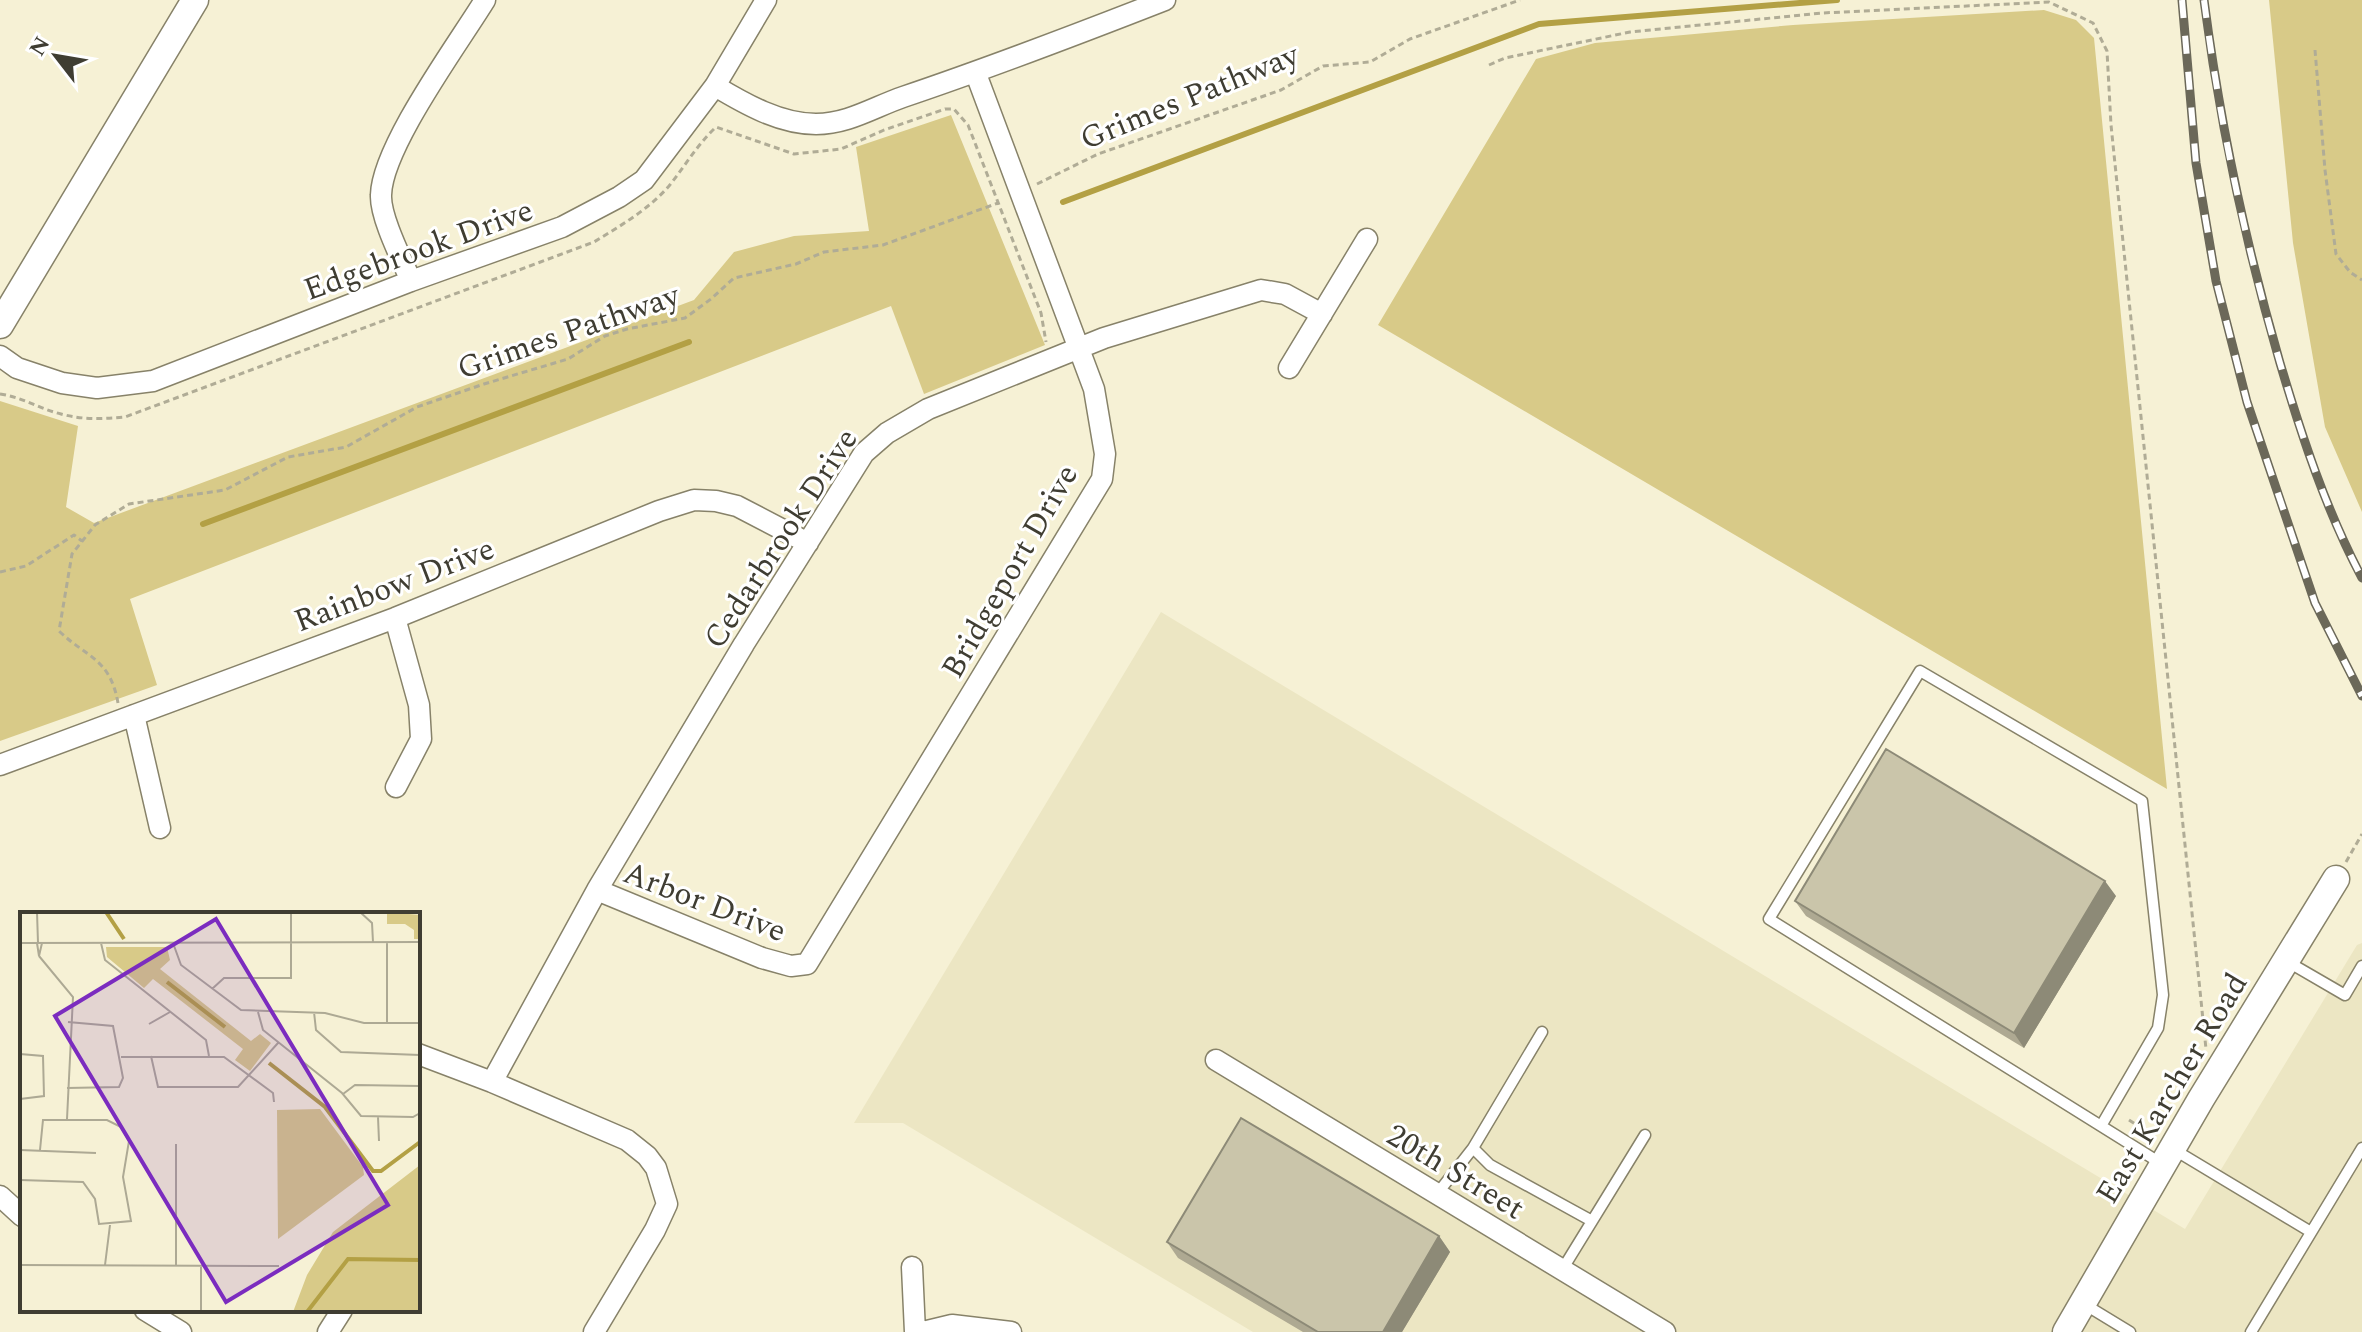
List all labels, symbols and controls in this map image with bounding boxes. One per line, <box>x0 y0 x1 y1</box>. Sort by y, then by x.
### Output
north arrow <box>16 16 96 96</box>
text: N <box>21 30 59 63</box>
street label: Grimes Pathway <box>1073 31 1308 164</box>
street label: Edgebrook Drive <box>297 186 540 315</box>
street label: Grimes Pathway <box>451 271 688 393</box>
street label: Cedarbrook Drive <box>691 419 871 659</box>
street label: Bridgeport Drive <box>929 455 1092 688</box>
street label: Rainbow Drive <box>287 525 502 646</box>
street label: Arbor Drive <box>616 849 793 956</box>
inset map <box>20 912 420 1312</box>
street label: East Karcher Road <box>2084 964 2261 1214</box>
street label: 20th Street <box>1377 1112 1534 1233</box>

